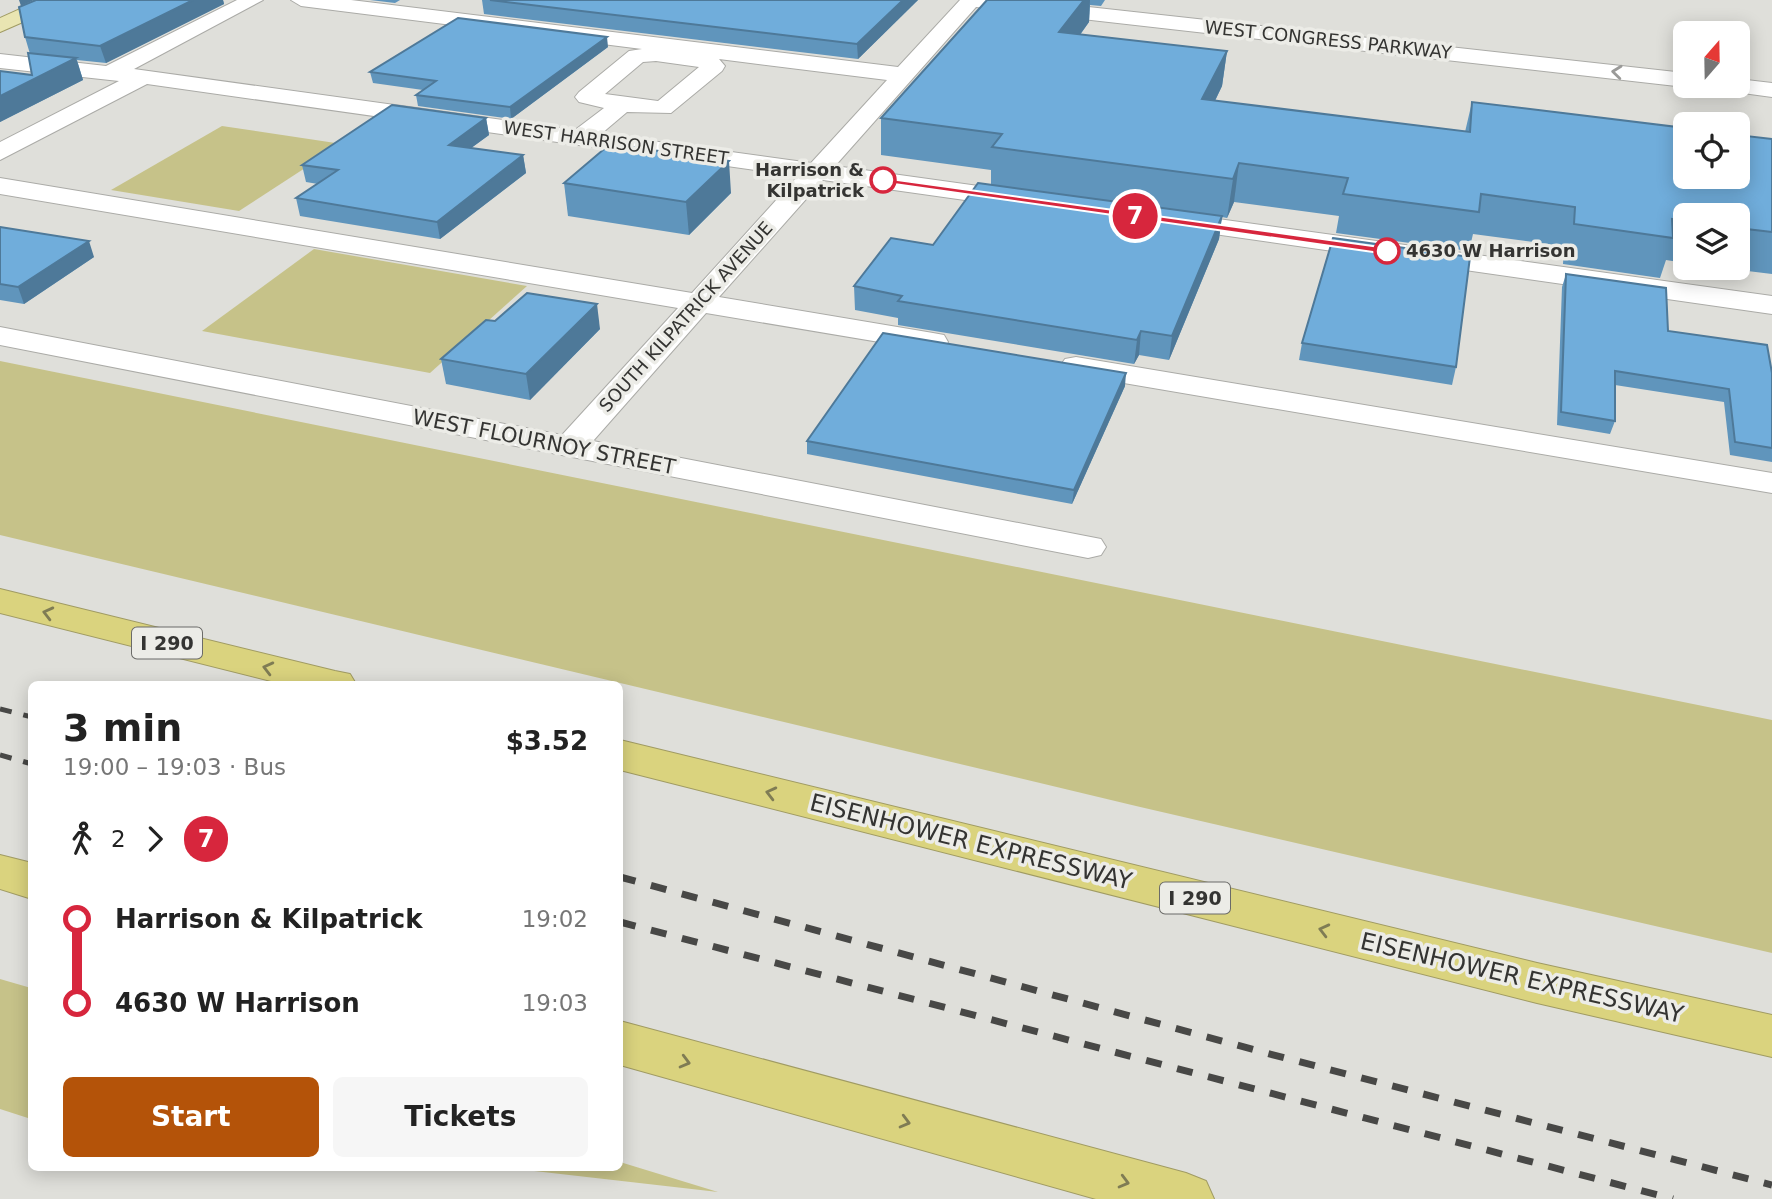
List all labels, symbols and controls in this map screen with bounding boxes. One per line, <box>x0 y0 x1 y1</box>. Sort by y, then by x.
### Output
street label: WEST CONGRESS PARKWAY <box>1203 16 1454 63</box>
north arrow <box>1673 21 1750 98</box>
map controls <box>1673 21 1750 280</box>
one-way arrow <box>1612 65 1623 80</box>
button: locate <box>1673 112 1750 189</box>
street label: WEST HARRISON STREET <box>502 116 731 169</box>
place label: Harrison & Kilpatrick <box>755 159 865 201</box>
marker: Harrison & Kilpatrick <box>870 167 896 193</box>
line badge: 7 <box>1112 193 1158 239</box>
text: 7 <box>1127 202 1143 230</box>
button: layers <box>1673 203 1750 280</box>
street label: SOUTH KILPATRICK AVENUE <box>595 217 777 416</box>
marker: 4630 W Harrison <box>1374 238 1400 264</box>
place label: 4630 W Harrison <box>1406 240 1576 261</box>
street label: WEST FLOURNOY STREET <box>411 405 678 479</box>
one-way arrow <box>42 607 54 621</box>
road number: I 290 <box>132 628 202 658</box>
one-way arrow <box>262 662 274 676</box>
text: 3 min <box>63 706 182 750</box>
text: $3.52 <box>506 726 588 756</box>
text: 19:00 – 19:03 · Bus <box>63 754 286 780</box>
one-way arrow <box>765 787 777 801</box>
street label: EISENHOWER EXPRESSWAY <box>807 788 1135 896</box>
icon: walk <box>63 820 101 858</box>
icon: forward <box>136 820 174 858</box>
text: 7 <box>198 825 214 853</box>
text: 2 <box>111 826 126 852</box>
road number: I 290 <box>1160 882 1230 914</box>
text: Harrison & Kilpatrick <box>115 904 422 934</box>
text: 19:02 <box>522 906 588 932</box>
one-way arrow <box>1318 924 1330 938</box>
street label: EISENHOWER EXPRESSWAY <box>1358 927 1687 1029</box>
text: 4630 W Harrison <box>115 988 360 1018</box>
text: 19:03 <box>522 990 588 1016</box>
one-way arrow <box>679 1053 691 1068</box>
button: Start <box>63 1077 319 1157</box>
button: Tickets <box>333 1077 588 1157</box>
one-way arrow <box>899 1113 911 1128</box>
one-way arrow <box>1118 1174 1130 1188</box>

